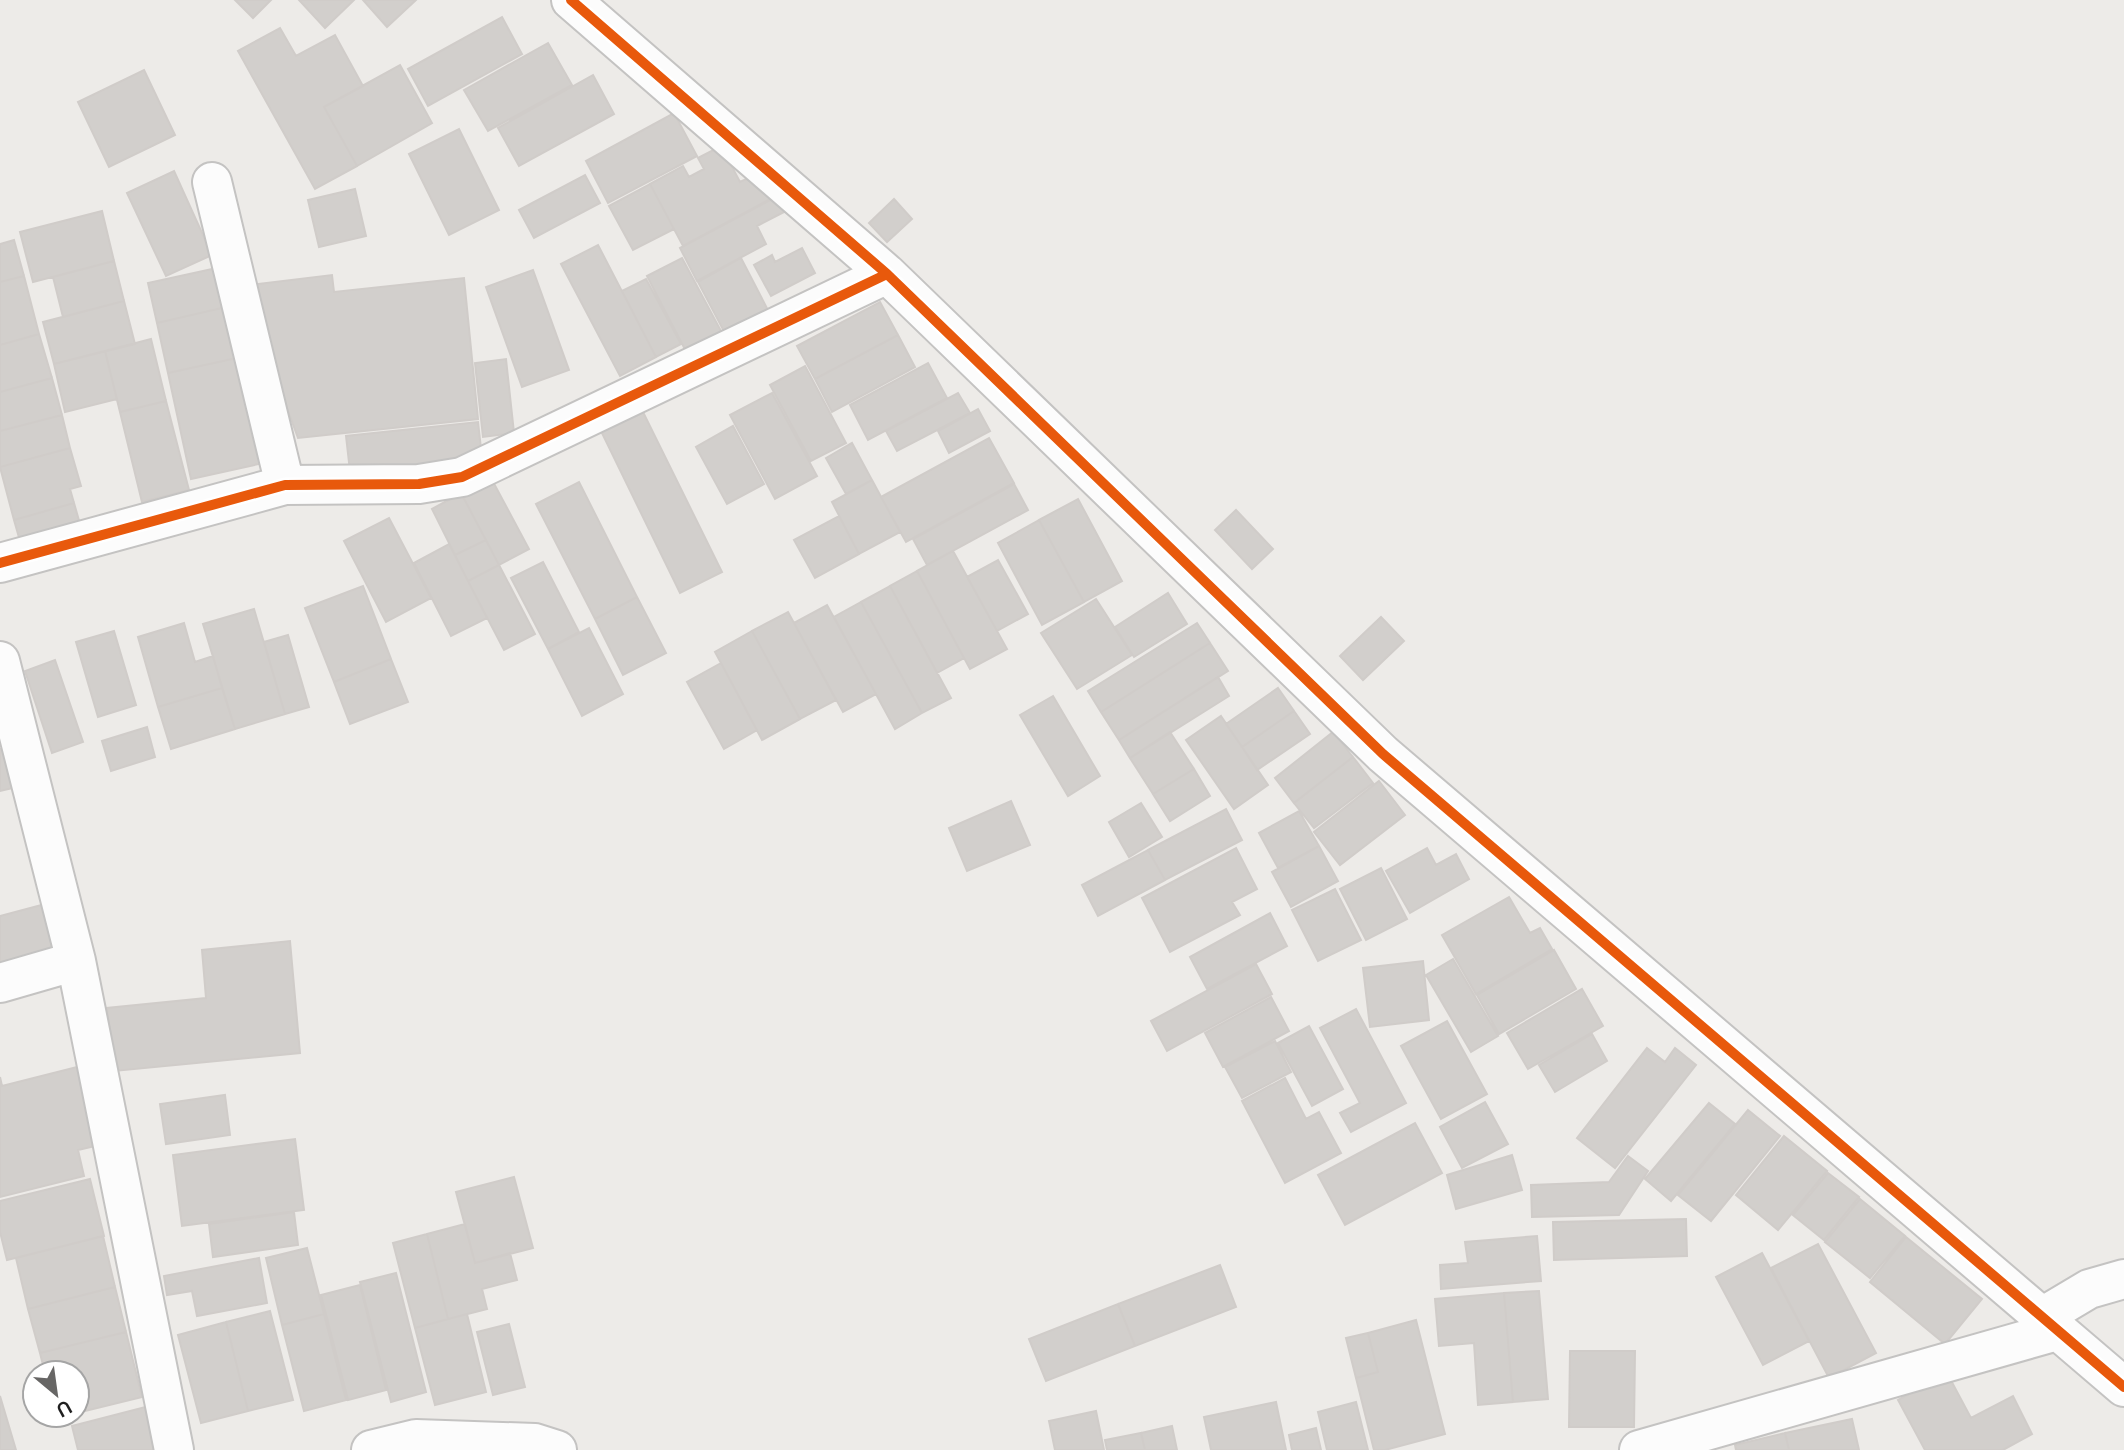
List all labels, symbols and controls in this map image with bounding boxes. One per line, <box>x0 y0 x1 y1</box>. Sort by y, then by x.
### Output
north arrow <box>21 1359 91 1429</box>
text: U <box>53 1396 76 1423</box>

